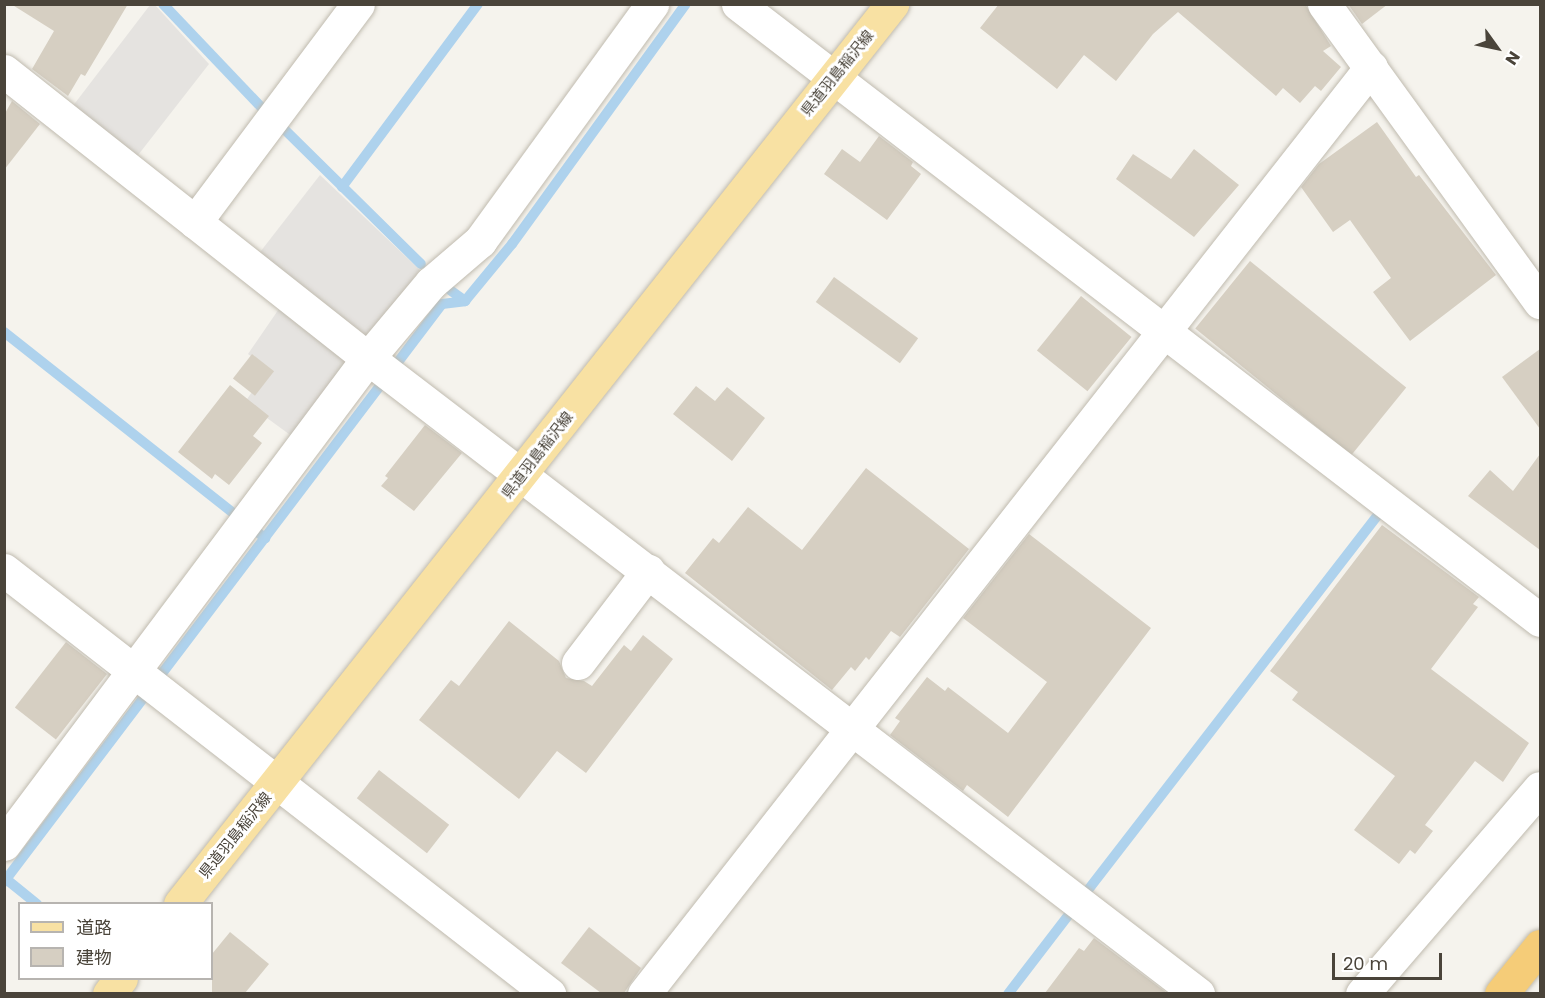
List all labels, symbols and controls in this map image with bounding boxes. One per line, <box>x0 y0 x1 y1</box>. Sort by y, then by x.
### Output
north arrow <box>1467 18 1527 78</box>
street label: 県道羽島稲沢線 <box>797 27 877 119</box>
text: N <box>1500 47 1525 69</box>
street label: 県道羽島稲沢線 <box>498 408 576 502</box>
street label: 県道羽島稲沢線 <box>195 789 275 881</box>
legend <box>18 902 213 980</box>
text: 道路 <box>76 915 112 940</box>
scale bar <box>1335 941 1444 979</box>
text: 建物 <box>76 945 112 970</box>
text: 20 m <box>1343 951 1388 976</box>

